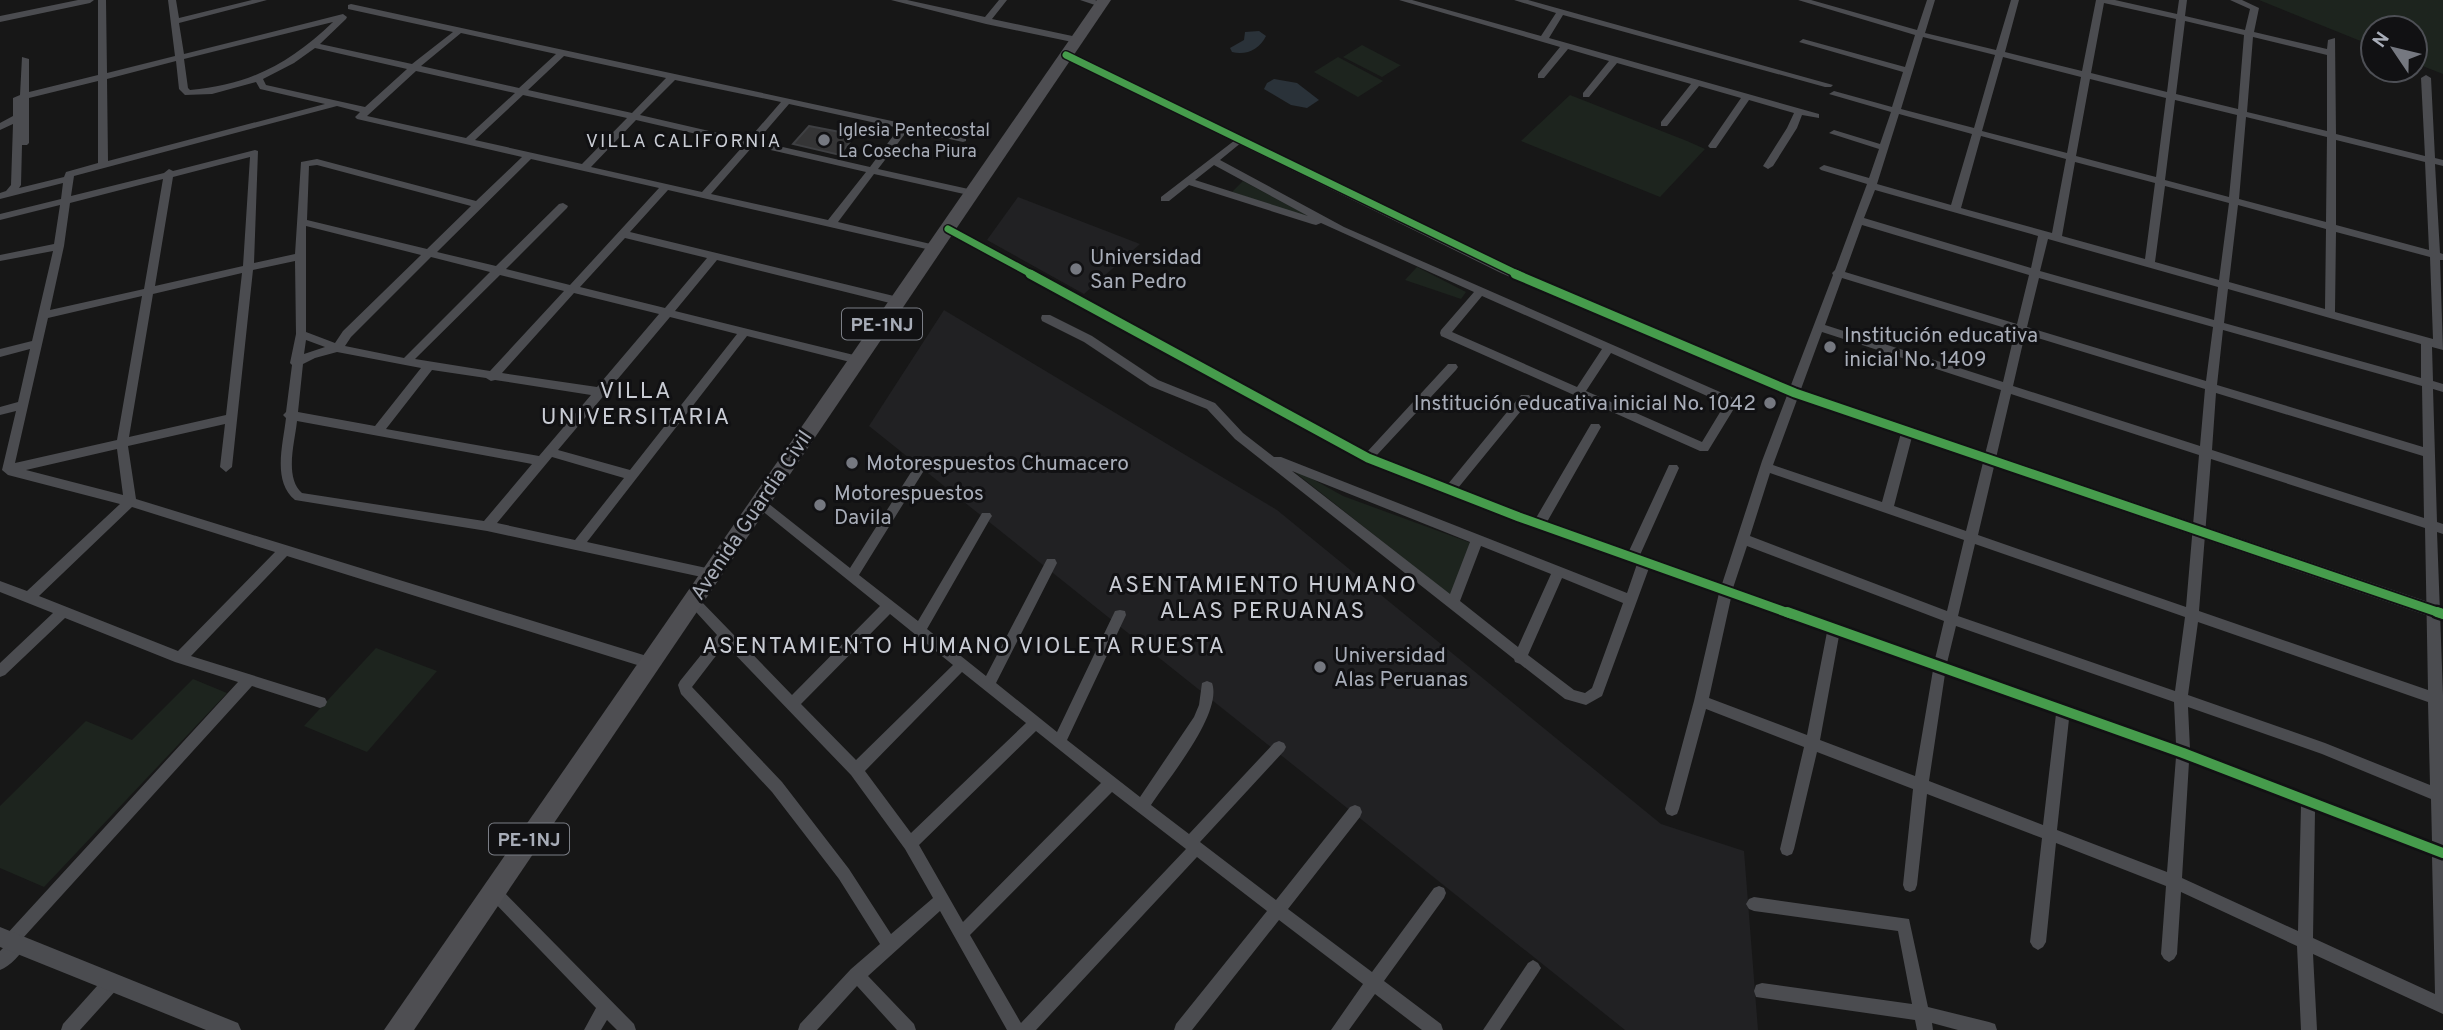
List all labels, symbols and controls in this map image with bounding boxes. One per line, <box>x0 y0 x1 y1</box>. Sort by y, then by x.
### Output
north arrow <box>2359 14 2429 84</box>
text: N <box>2368 28 2395 53</box>
place label: Iglesia Pentecostal La Cosecha Piura <box>838 120 990 164</box>
district label: VILLA CALIFORNIA <box>586 130 782 154</box>
marker: Iglesia Pentecostal La Cosecha Piura <box>816 132 832 148</box>
place label: Universidad San Pedro <box>1090 245 1202 296</box>
marker: Universidad San Pedro <box>1068 261 1084 277</box>
road number: PE-1NJ <box>842 308 922 340</box>
place label: Institución educativa inicial No. 1409 <box>1844 323 2038 374</box>
marker: Institución educativa inicial No. 1409 <box>1822 339 1838 355</box>
district label: VILLA UNIVERSITARIA <box>541 378 731 433</box>
place label: Institución educativa inicial No. 1042 <box>1414 391 1756 418</box>
marker: Institución educativa inicial No. 1042 <box>1762 395 1778 411</box>
street label: Avenida Guardia Civil <box>685 426 819 606</box>
place label: Motorespuestos Chumacero <box>866 451 1129 478</box>
marker: Motorespuestos Chumacero <box>844 455 860 471</box>
place label: Motorespuestos Davila <box>834 481 984 532</box>
marker: Motorespuestos Davila <box>812 497 828 513</box>
district label: ASENTAMIENTO HUMANO ALAS PERUANAS <box>1108 572 1418 627</box>
district label: ASENTAMIENTO HUMANO VIOLETA RUESTA <box>702 633 1226 662</box>
place label: Universidad Alas Peruanas <box>1334 643 1468 694</box>
marker: Universidad Alas Peruanas <box>1312 659 1328 675</box>
road number: PE-1NJ <box>489 824 569 854</box>

